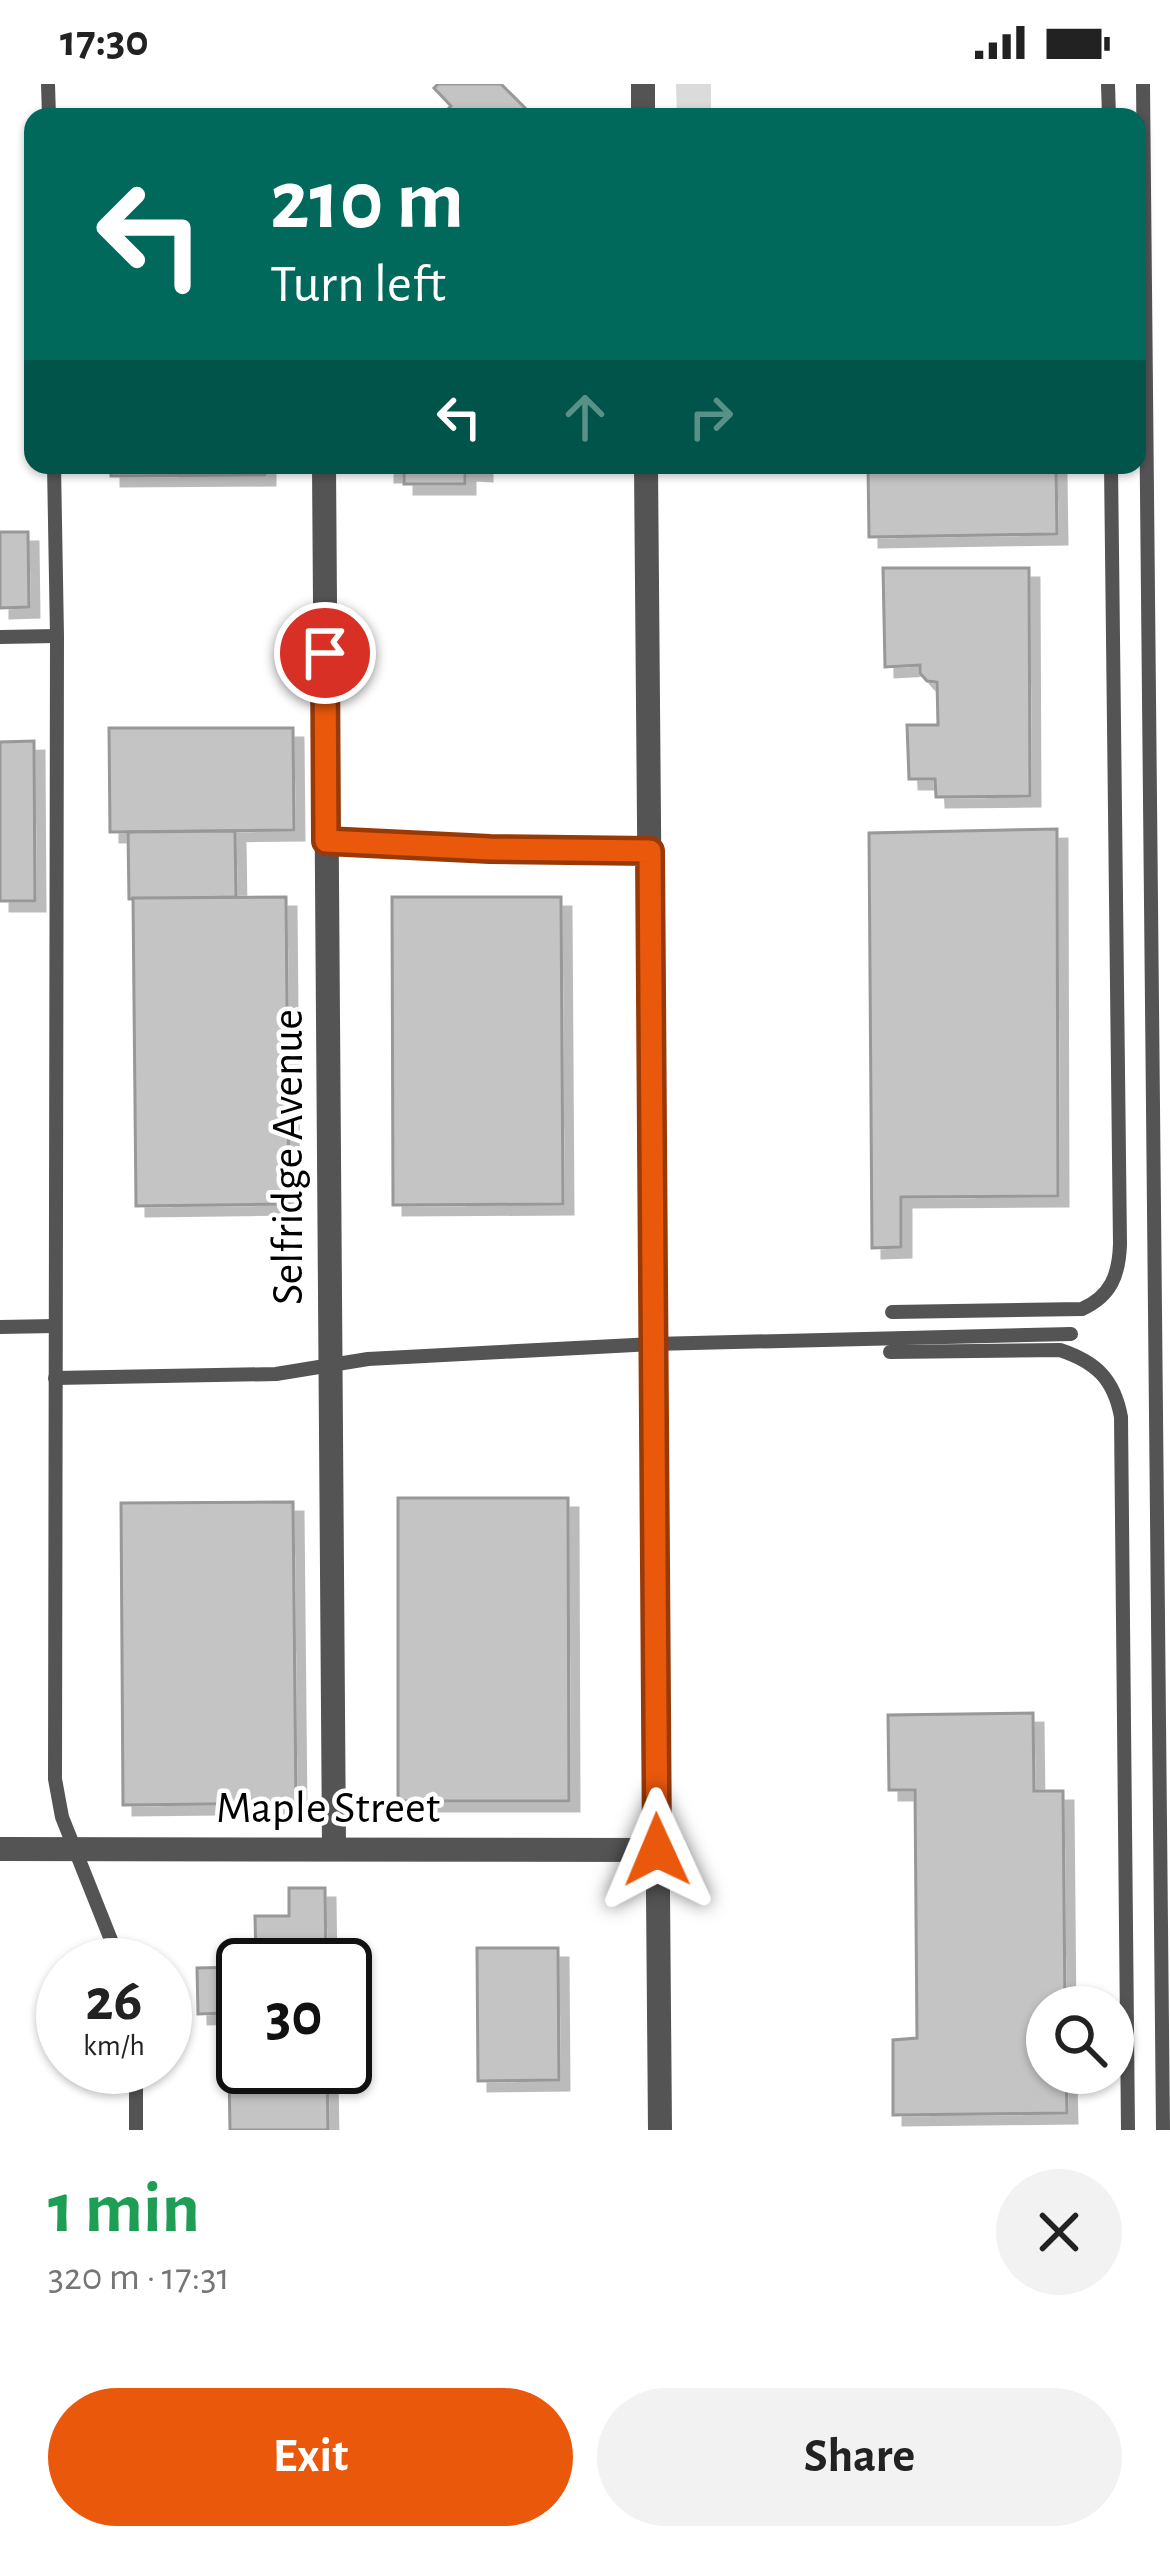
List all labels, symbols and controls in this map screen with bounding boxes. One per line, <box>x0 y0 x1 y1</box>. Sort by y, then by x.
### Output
text: 17:30 <box>60 19 149 64</box>
icon: left <box>72 156 228 312</box>
text: 210 m <box>270 160 464 244</box>
text: Turn left <box>270 258 446 312</box>
icon: left <box>426 384 492 450</box>
icon: ahead <box>552 384 618 450</box>
icon: right <box>678 384 744 450</box>
pin <box>274 602 376 704</box>
icon: arrive <box>292 620 358 686</box>
street label: Selfridge Avenue <box>266 1009 311 1305</box>
street label: Maple Street <box>216 1786 440 1831</box>
position arrow <box>594 1787 720 1913</box>
speed limit sign: 30 <box>216 1938 372 2094</box>
text: 26 <box>85 1971 143 2031</box>
map controls <box>1026 1986 1134 2094</box>
button: search <box>1026 1986 1134 2094</box>
text: km/h <box>83 2031 145 2061</box>
button: close <box>996 2169 1122 2295</box>
text: 1 min <box>48 2173 200 2245</box>
text: 320 m · 17:31 <box>48 2258 230 2297</box>
button: Exit <box>48 2388 573 2526</box>
button: Share <box>597 2388 1122 2526</box>

